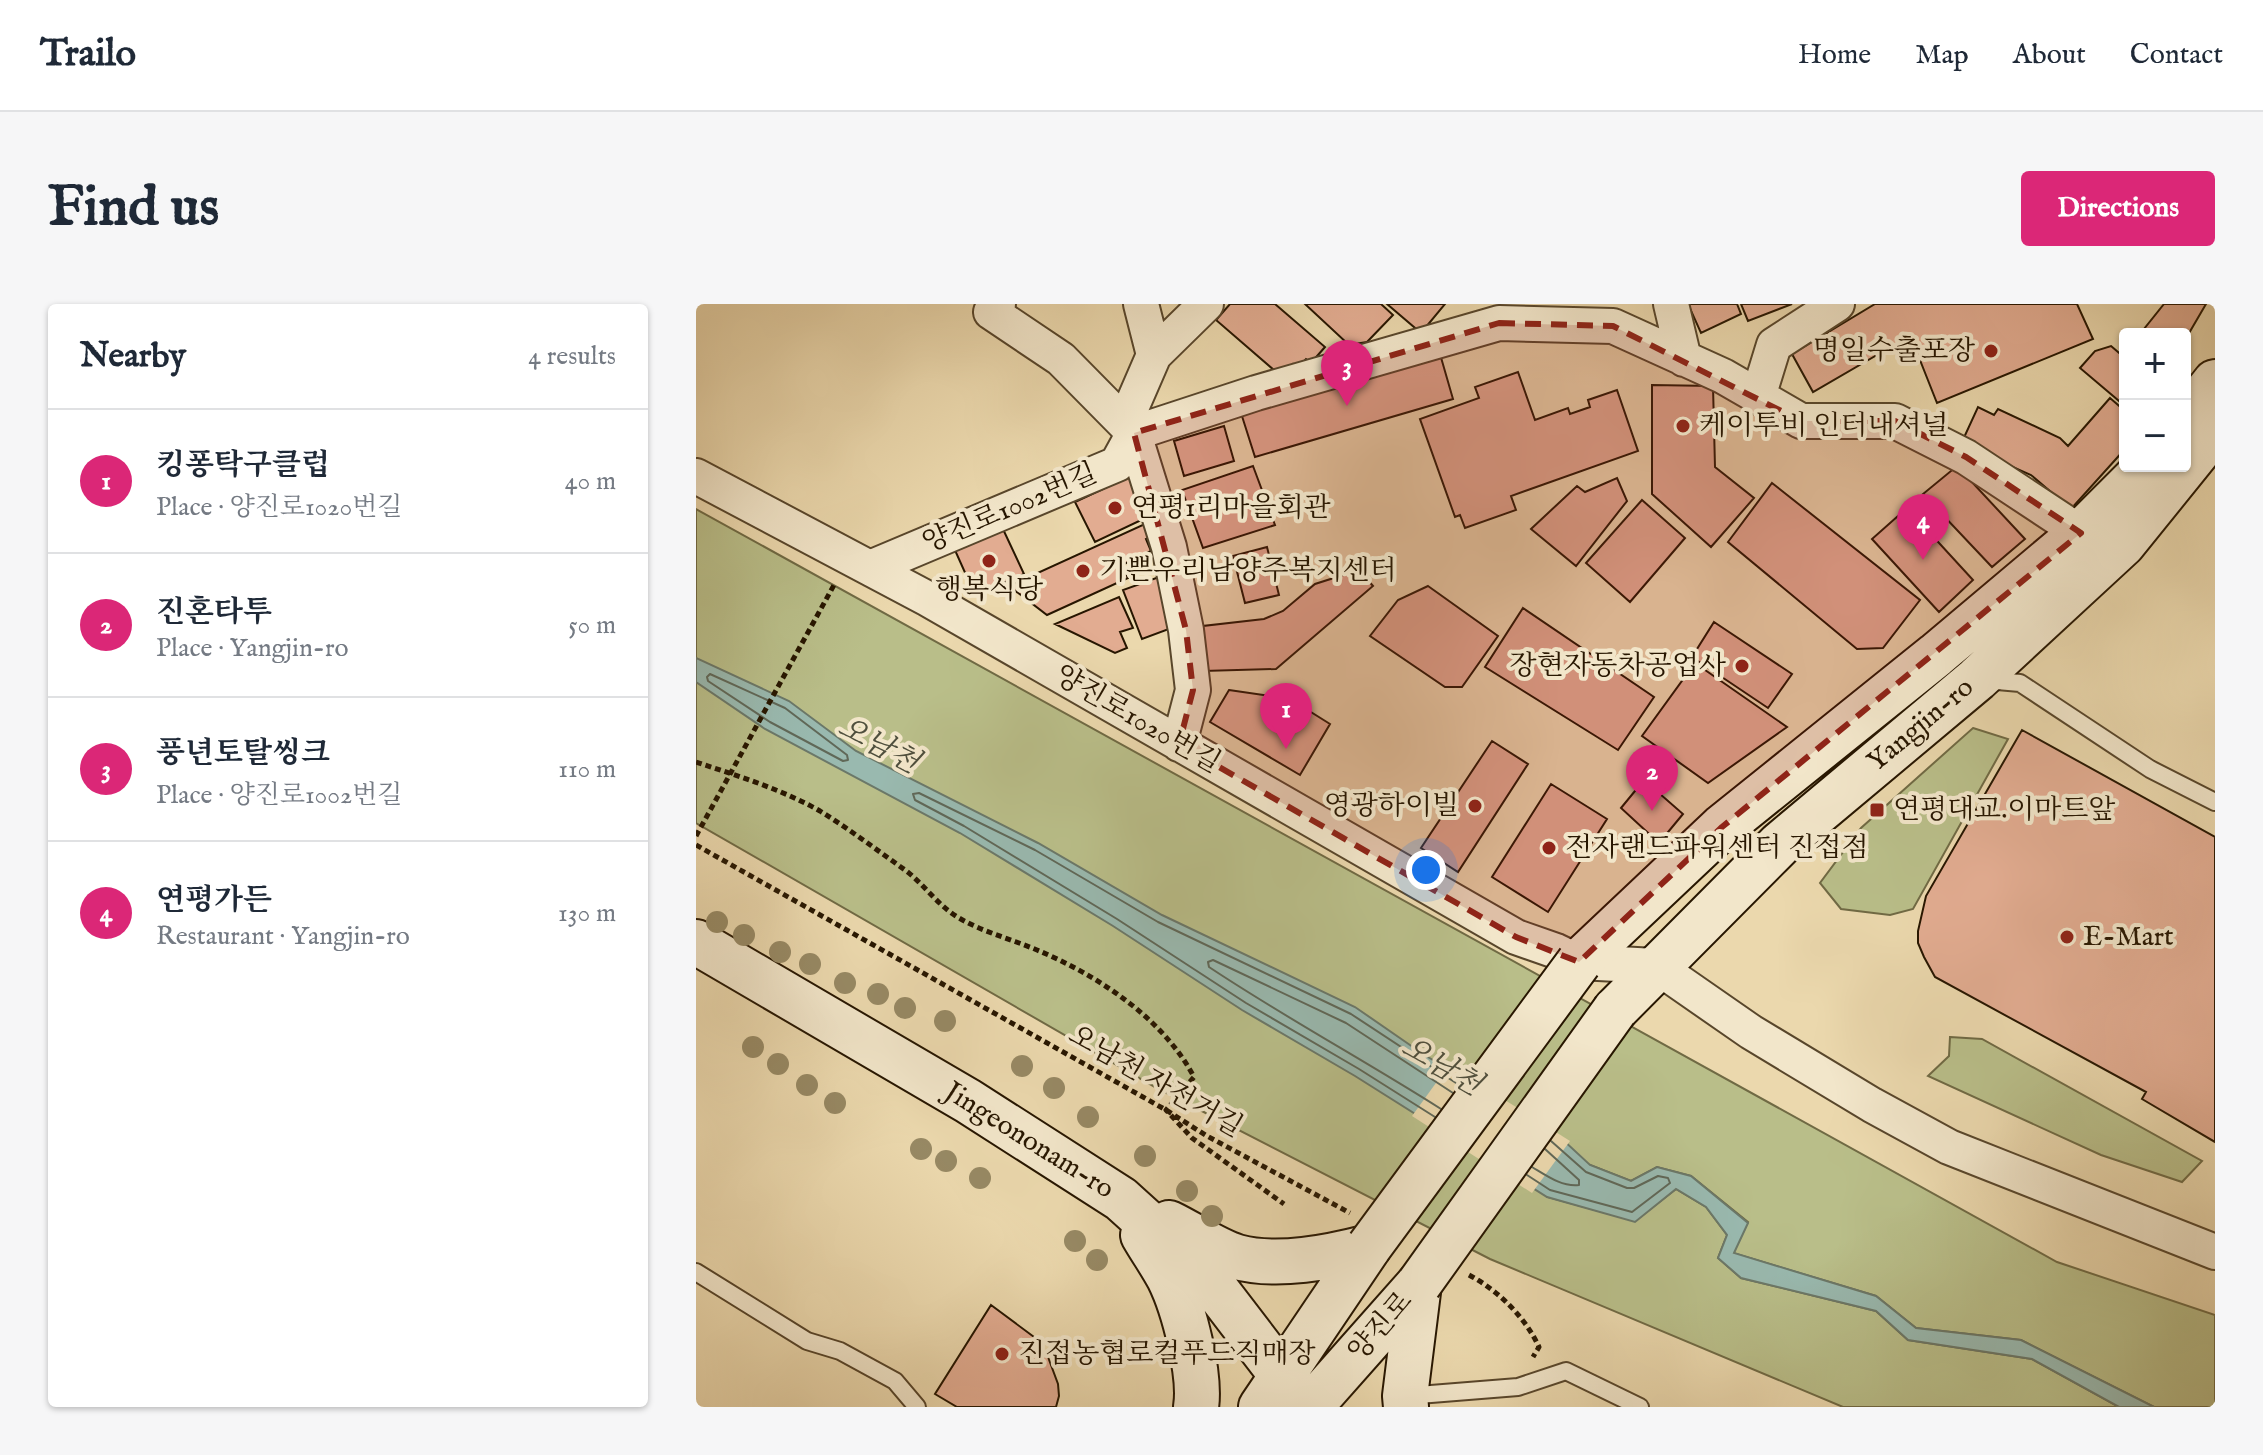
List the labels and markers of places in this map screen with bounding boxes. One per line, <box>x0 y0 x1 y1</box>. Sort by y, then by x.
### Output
place label: 명일수출포장 <box>1813 334 1975 369</box>
pin: 3 <box>1321 340 1373 406</box>
marker: 명일수출포장 <box>1982 342 2000 360</box>
place label: 케이투비 인터내셔널 <box>1699 409 1949 444</box>
marker: 케이투비 인터내셔널 <box>1674 417 1692 435</box>
place label: 연평1리마을회관 <box>1131 491 1331 526</box>
pin: 4 <box>1897 494 1949 560</box>
marker: 연평1리마을회관 <box>1106 499 1124 517</box>
marker: 행복식당 <box>980 552 998 570</box>
place label: 기쁜우리남양주복지센터 <box>1099 554 1397 589</box>
marker: 기쁜우리남양주복지센터 <box>1074 562 1092 580</box>
place label: 행복식당 <box>935 573 1043 608</box>
place label: 장현자동차공업사 <box>1510 649 1726 684</box>
marker: 장현자동차공업사 <box>1733 657 1751 675</box>
pin: 1 <box>1260 683 1312 749</box>
pin: 2 <box>1626 745 1678 811</box>
place label: 영광하이빌 <box>1324 789 1459 824</box>
place label: 연평대교.이마트앞 <box>1893 793 2115 828</box>
marker: 영광하이빌 <box>1466 797 1484 815</box>
marker: 연평대교.이마트앞 <box>1868 801 1886 819</box>
place label: 전자랜드파워센터 진접점 <box>1565 831 1869 866</box>
marker: 전자랜드파워센터 진접점 <box>1540 839 1558 857</box>
place label: E-Mart <box>2083 920 2174 955</box>
marker: E-Mart <box>2058 928 2076 946</box>
place label: 진접농협로컬푸드직매장 <box>1018 1337 1316 1372</box>
marker: 진접농협로컬푸드직매장 <box>993 1345 1011 1363</box>

